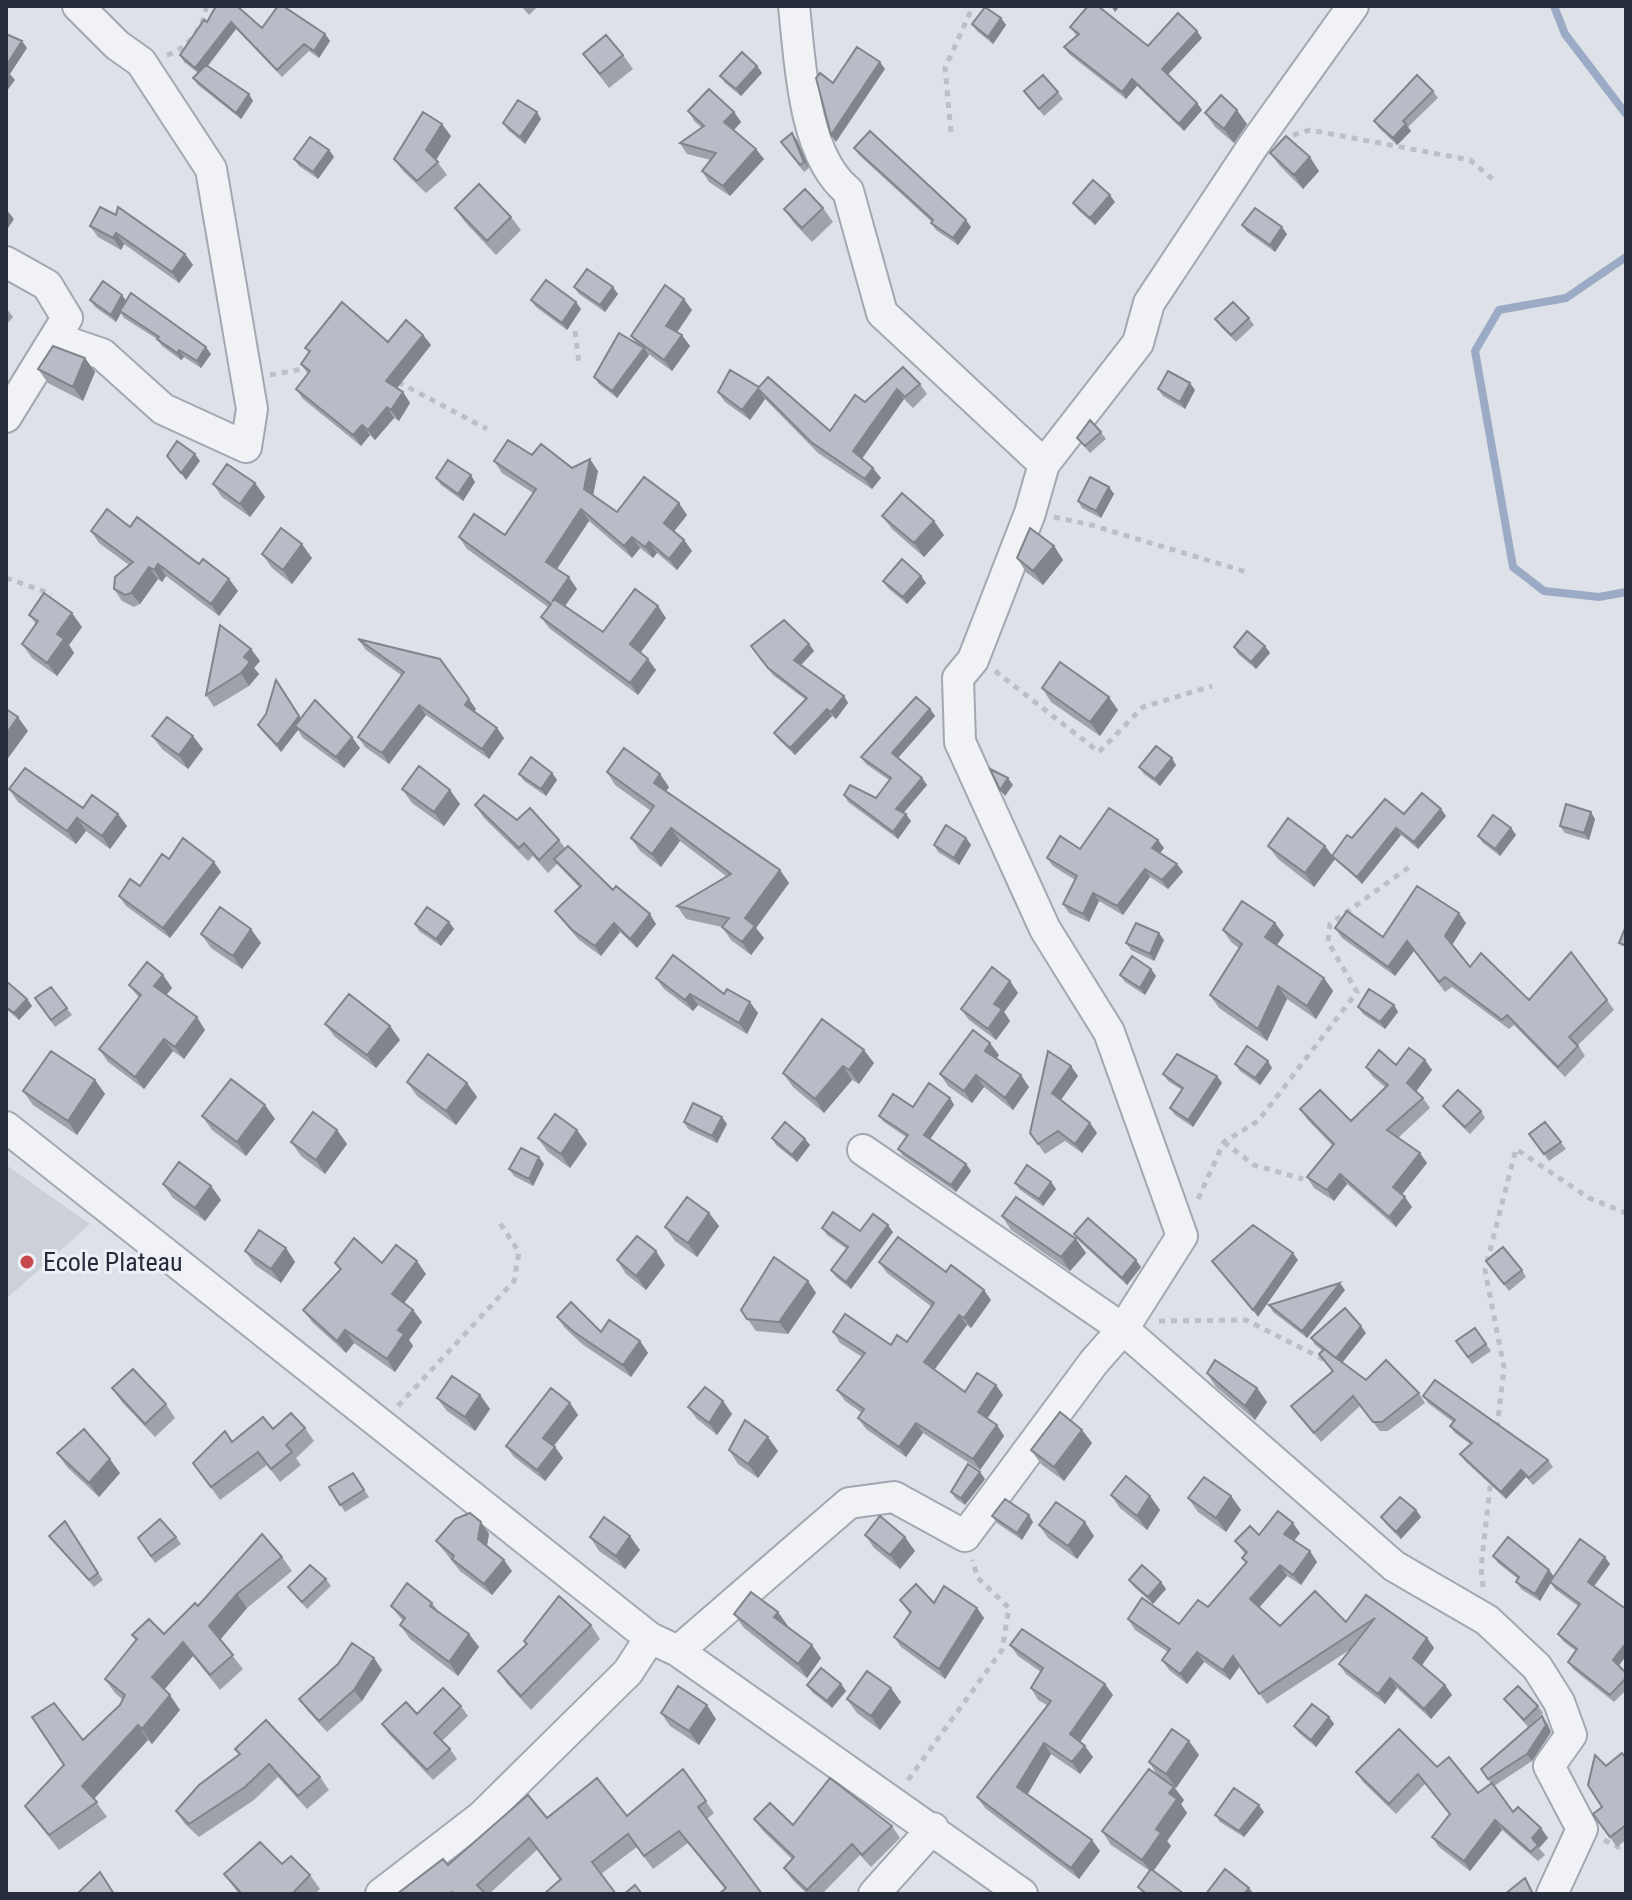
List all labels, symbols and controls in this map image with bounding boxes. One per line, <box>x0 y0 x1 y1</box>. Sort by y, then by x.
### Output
place label: Ecole Plateau <box>43 1247 183 1277</box>
marker: Ecole Plateau <box>18 1253 36 1271</box>

